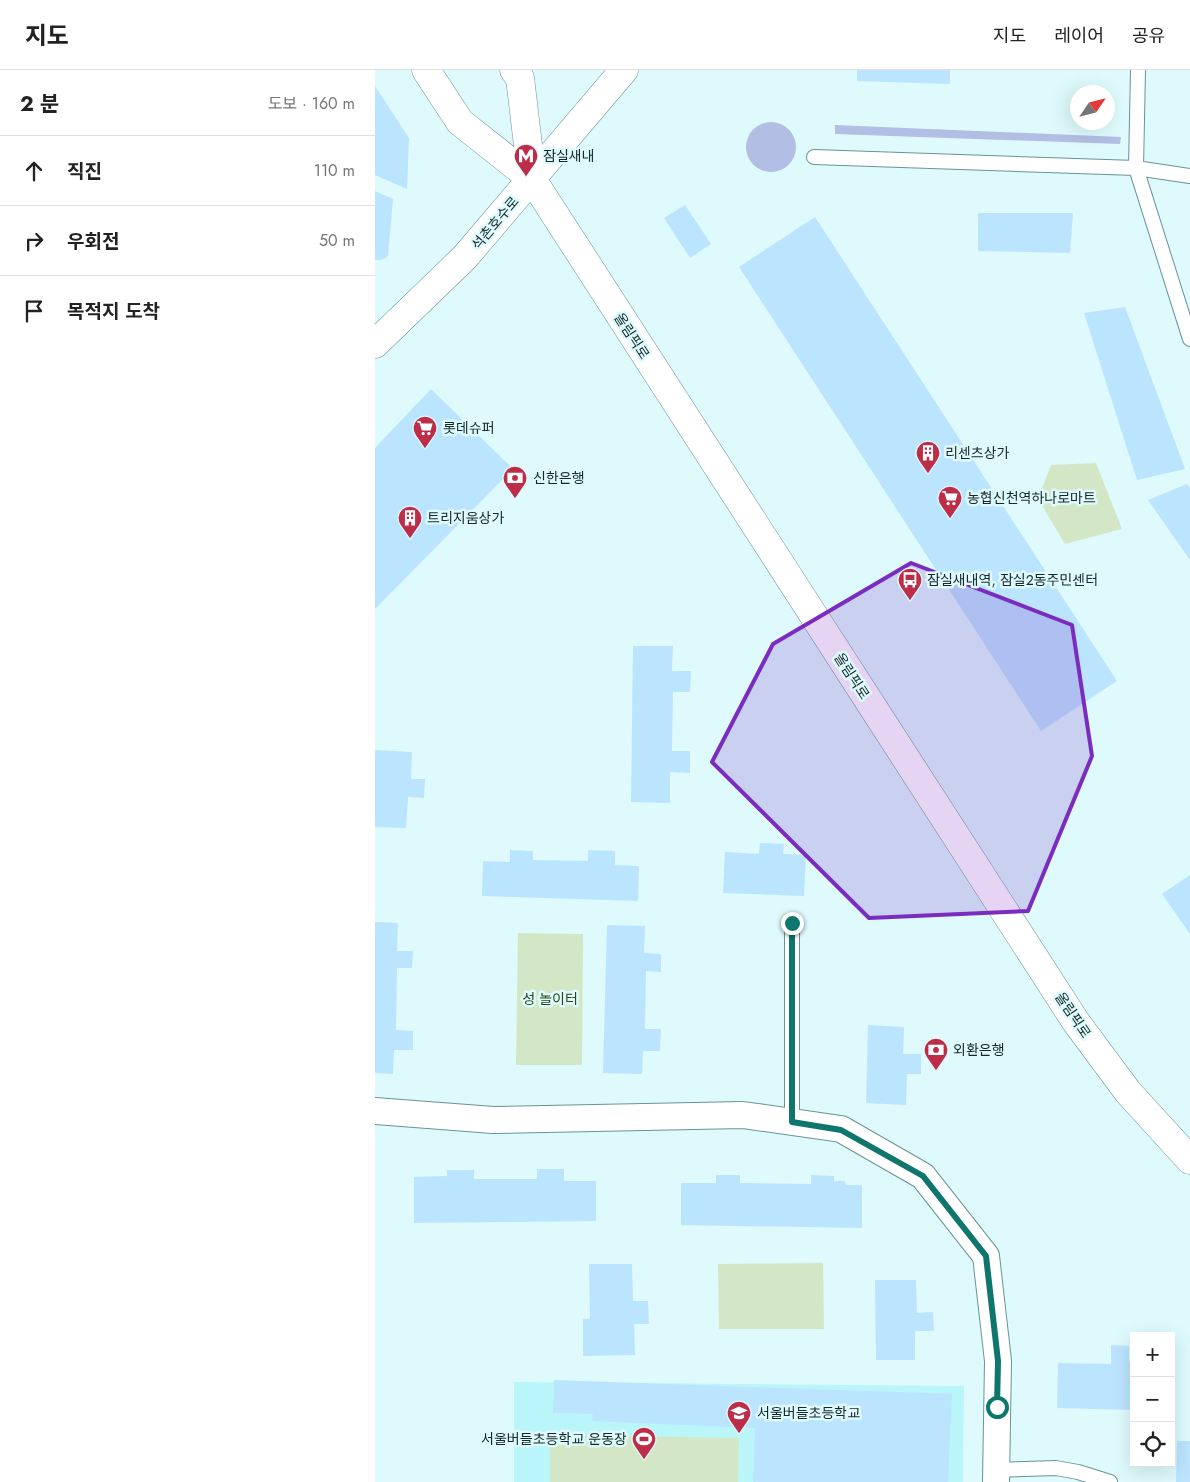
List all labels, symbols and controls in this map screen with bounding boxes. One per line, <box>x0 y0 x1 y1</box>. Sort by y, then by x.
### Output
text: 지도 <box>25 18 69 53</box>
text: 지도 <box>993 23 1026 49</box>
text: 레이어 <box>1054 23 1104 49</box>
text: 공유 <box>1132 23 1165 49</box>
north arrow <box>1070 85 1115 130</box>
text: 2 분 <box>20 89 59 119</box>
text: 도보 · 160 m <box>268 92 355 115</box>
metro station icon: 잠실새내 <box>513 143 539 177</box>
place label: 잠실새내 <box>543 146 595 166</box>
icon: ahead <box>20 157 48 185</box>
text: 직진 <box>67 158 102 185</box>
text: 110 m <box>314 159 355 182</box>
street label: 석촌호수로 <box>467 192 523 254</box>
icon: right <box>20 227 48 255</box>
text: 우회전 <box>67 228 119 255</box>
text: 50 m <box>319 229 355 252</box>
icon: arrive <box>20 297 48 325</box>
text: 목적지 도착 <box>67 298 160 325</box>
street label: 올림픽로 <box>610 309 654 363</box>
supermarket icon: 롯데슈퍼 <box>412 415 438 449</box>
place label: 롯데슈퍼 <box>443 418 495 438</box>
building icon: 리센츠상가 <box>915 440 941 474</box>
place label: 리센츠상가 <box>945 443 1010 463</box>
bank icon: 신한은행 <box>502 465 528 499</box>
place label: 신한은행 <box>533 468 585 488</box>
supermarket icon: 농협신천역하나로마트 <box>937 485 963 519</box>
place label: 농협신천역하나로마트 <box>967 488 1096 508</box>
building icon: 트리지움상가 <box>397 505 423 539</box>
place label: 트리지움상가 <box>427 508 504 528</box>
bus stop icon: 잠실새내역, 잠실2동주민센터 <box>897 567 923 601</box>
place label: 잠실새내역, 잠실2동주민센터 <box>927 570 1098 590</box>
street label: 올림픽로 <box>830 649 874 703</box>
route end <box>781 912 804 935</box>
street label: 올림픽로 <box>1050 988 1096 1042</box>
park label: 성 놀이터 <box>522 989 578 1009</box>
bank icon: 외환은행 <box>923 1037 949 1071</box>
place label: 외환은행 <box>953 1040 1005 1060</box>
map controls <box>1130 1332 1175 1467</box>
button: + <box>1130 1332 1175 1377</box>
button: − <box>1130 1377 1175 1422</box>
route start <box>986 1396 1009 1419</box>
school or university icon: 서울버들초등학교 <box>726 1400 752 1434</box>
place label: 서울버들초등학교 <box>757 1403 860 1423</box>
button: locate <box>1130 1422 1175 1467</box>
sports icon: 서울버들초등학교 운동장 <box>631 1426 657 1460</box>
place label: 서울버들초등학교 운동장 <box>481 1429 627 1449</box>

